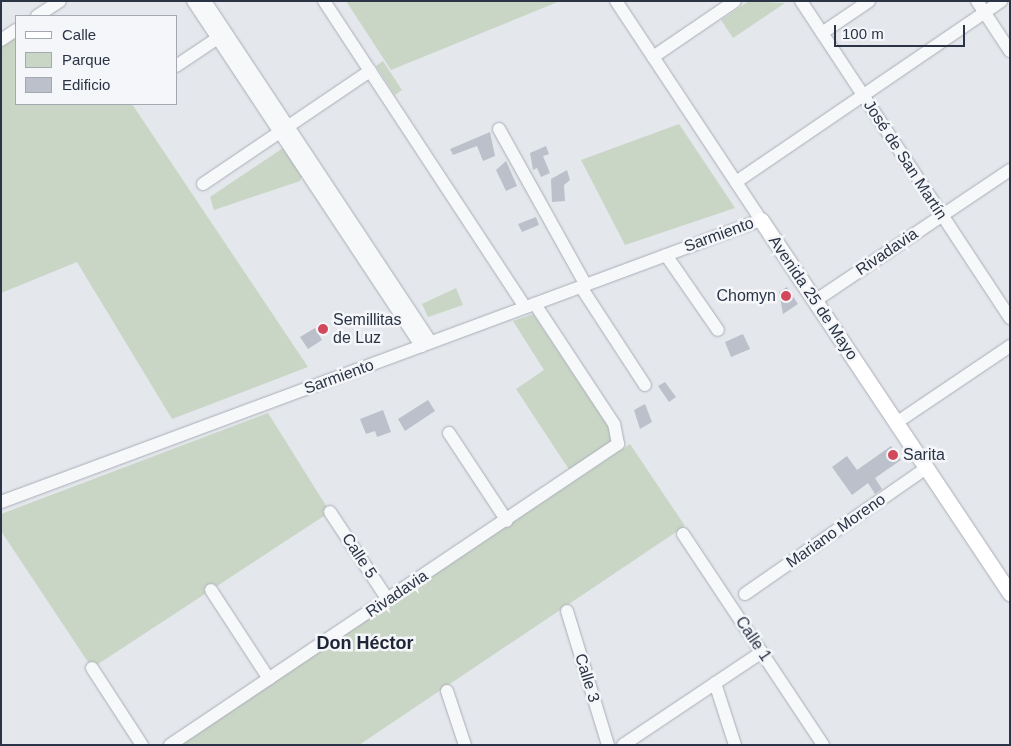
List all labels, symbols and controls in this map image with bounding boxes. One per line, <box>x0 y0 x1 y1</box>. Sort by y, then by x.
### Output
legend <box>15 15 178 105</box>
scale bar <box>836 15 967 47</box>
text: 100 m <box>842 25 884 42</box>
text: Calle <box>62 26 96 43</box>
text: Parque <box>62 51 110 68</box>
text: Edificio <box>62 76 110 93</box>
street label: José de San Martín <box>859 97 951 223</box>
street label: Sarmiento <box>681 214 757 256</box>
street label: Rivadavia <box>853 224 921 280</box>
street label: Avenida 25 de Mayo <box>764 232 862 364</box>
place label: Chomyn <box>716 286 776 306</box>
marker: Chomyn <box>780 290 792 302</box>
place label: Semillitas de Luz <box>333 310 401 348</box>
marker: Semillitas de Luz <box>317 323 329 335</box>
street label: Sarmiento <box>301 356 377 398</box>
place label: Sarita <box>903 445 945 465</box>
marker: Sarita <box>887 449 899 461</box>
street label: Mariano Moreno <box>783 490 889 572</box>
street label: Calle 5 <box>337 530 381 582</box>
street label: Rivadavia <box>363 566 431 622</box>
street label: Calle 1 <box>731 613 775 665</box>
district label: Don Héctor <box>316 632 414 654</box>
street label: Calle 3 <box>571 651 603 705</box>

